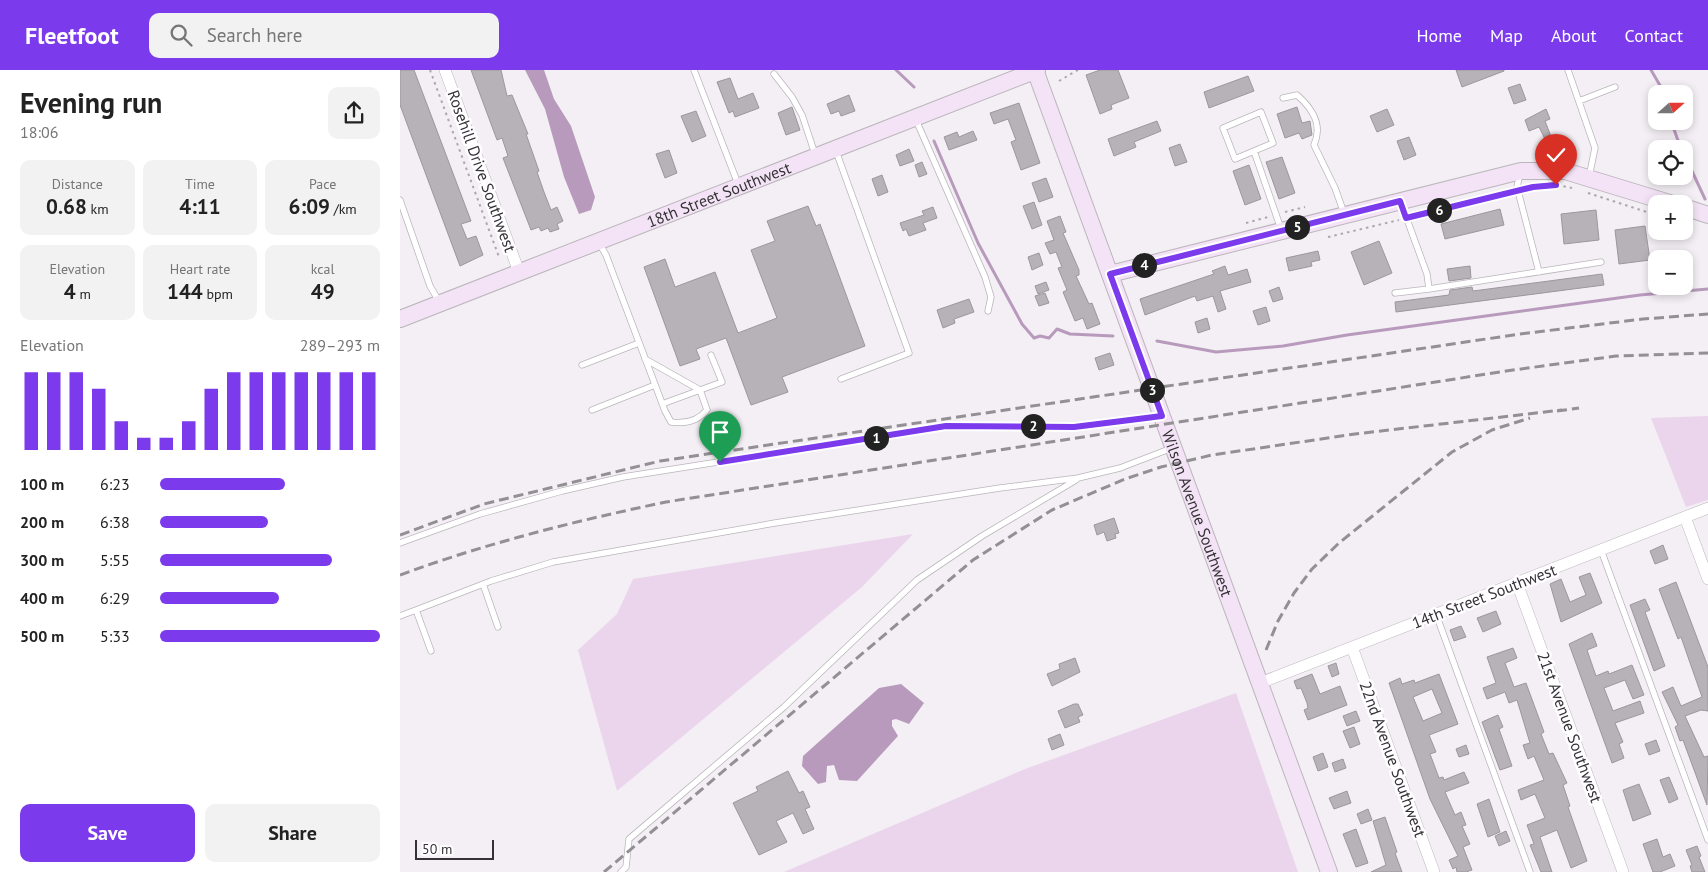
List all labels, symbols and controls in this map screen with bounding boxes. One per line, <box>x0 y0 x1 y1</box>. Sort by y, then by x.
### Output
search box <box>149 13 499 58</box>
text: Fleetfoot <box>25 20 119 51</box>
icon: search <box>167 21 195 49</box>
text: Search here <box>207 23 302 47</box>
text: Home <box>1416 24 1462 47</box>
text: Map <box>1490 24 1523 47</box>
text: About <box>1551 24 1597 47</box>
text: Contact <box>1625 24 1683 47</box>
text: Evening run <box>20 84 162 121</box>
north arrow <box>1648 85 1692 130</box>
map controls <box>1648 85 1693 295</box>
button: share <box>328 87 380 139</box>
street label: Rosehill Drive Southwest <box>443 87 521 255</box>
text: 18:06 <box>20 122 58 142</box>
pin <box>1535 134 1577 185</box>
button: locate <box>1648 140 1693 185</box>
icon: check <box>1542 141 1570 169</box>
street label: 18th Street Southwest <box>644 157 794 232</box>
text: Distance <box>52 175 103 193</box>
text: Time <box>185 175 215 193</box>
text: Pace <box>309 175 336 193</box>
text: 0.68 <box>46 193 87 220</box>
text: 4:11 <box>179 193 221 220</box>
text: 6:09 <box>289 193 330 220</box>
button: + <box>1648 195 1693 240</box>
pin: 6 <box>1426 198 1452 222</box>
text: km <box>87 200 109 218</box>
text: /km <box>330 200 357 218</box>
text: 6 <box>1436 201 1443 219</box>
pin: 5 <box>1284 214 1310 240</box>
text: 5 <box>1294 218 1301 236</box>
button: − <box>1648 250 1693 295</box>
pin: 4 <box>1132 252 1156 278</box>
text: 4 <box>1141 256 1148 274</box>
text: Elevation <box>49 260 105 278</box>
text: Heart rate <box>170 260 230 278</box>
text: kcal <box>311 260 335 278</box>
text: 4 <box>64 278 76 305</box>
text: 144 <box>167 278 203 305</box>
text: 49 <box>311 278 335 305</box>
text: m <box>76 285 91 303</box>
text: bpm <box>203 285 233 303</box>
text: Elevation <box>20 335 84 355</box>
text: 289–293 m <box>300 335 380 355</box>
pin: 3 <box>1140 378 1164 402</box>
text: 3 <box>1149 381 1156 399</box>
pin <box>699 411 741 462</box>
pin: 2 <box>1020 414 1046 438</box>
text: 2 <box>1030 417 1037 435</box>
icon: arrive <box>706 418 734 446</box>
pin: 1 <box>864 426 888 450</box>
street label: Wilson Avenue Southwest <box>1158 427 1237 600</box>
text: 1 <box>873 429 880 447</box>
text: 100 m <box>20 474 64 494</box>
text: 6:23 <box>100 474 130 494</box>
text: 200 m <box>20 512 64 532</box>
text: 6:38 <box>100 512 130 532</box>
text: 300 m <box>20 550 64 570</box>
text: 5:55 <box>100 550 130 570</box>
street label: 14th Street Southwest <box>1409 559 1559 633</box>
text: 400 m <box>20 588 64 608</box>
text: 6:29 <box>100 588 130 608</box>
text: 500 m <box>20 626 64 646</box>
text: 5:33 <box>100 626 130 646</box>
street label: 21st Avenue Southwest <box>1533 649 1607 806</box>
street label: 22nd Avenue Southwest <box>1355 678 1431 840</box>
button: Save <box>20 804 195 862</box>
button: Share <box>205 804 380 862</box>
scale bar <box>415 837 494 860</box>
text: 50 m <box>422 840 452 858</box>

